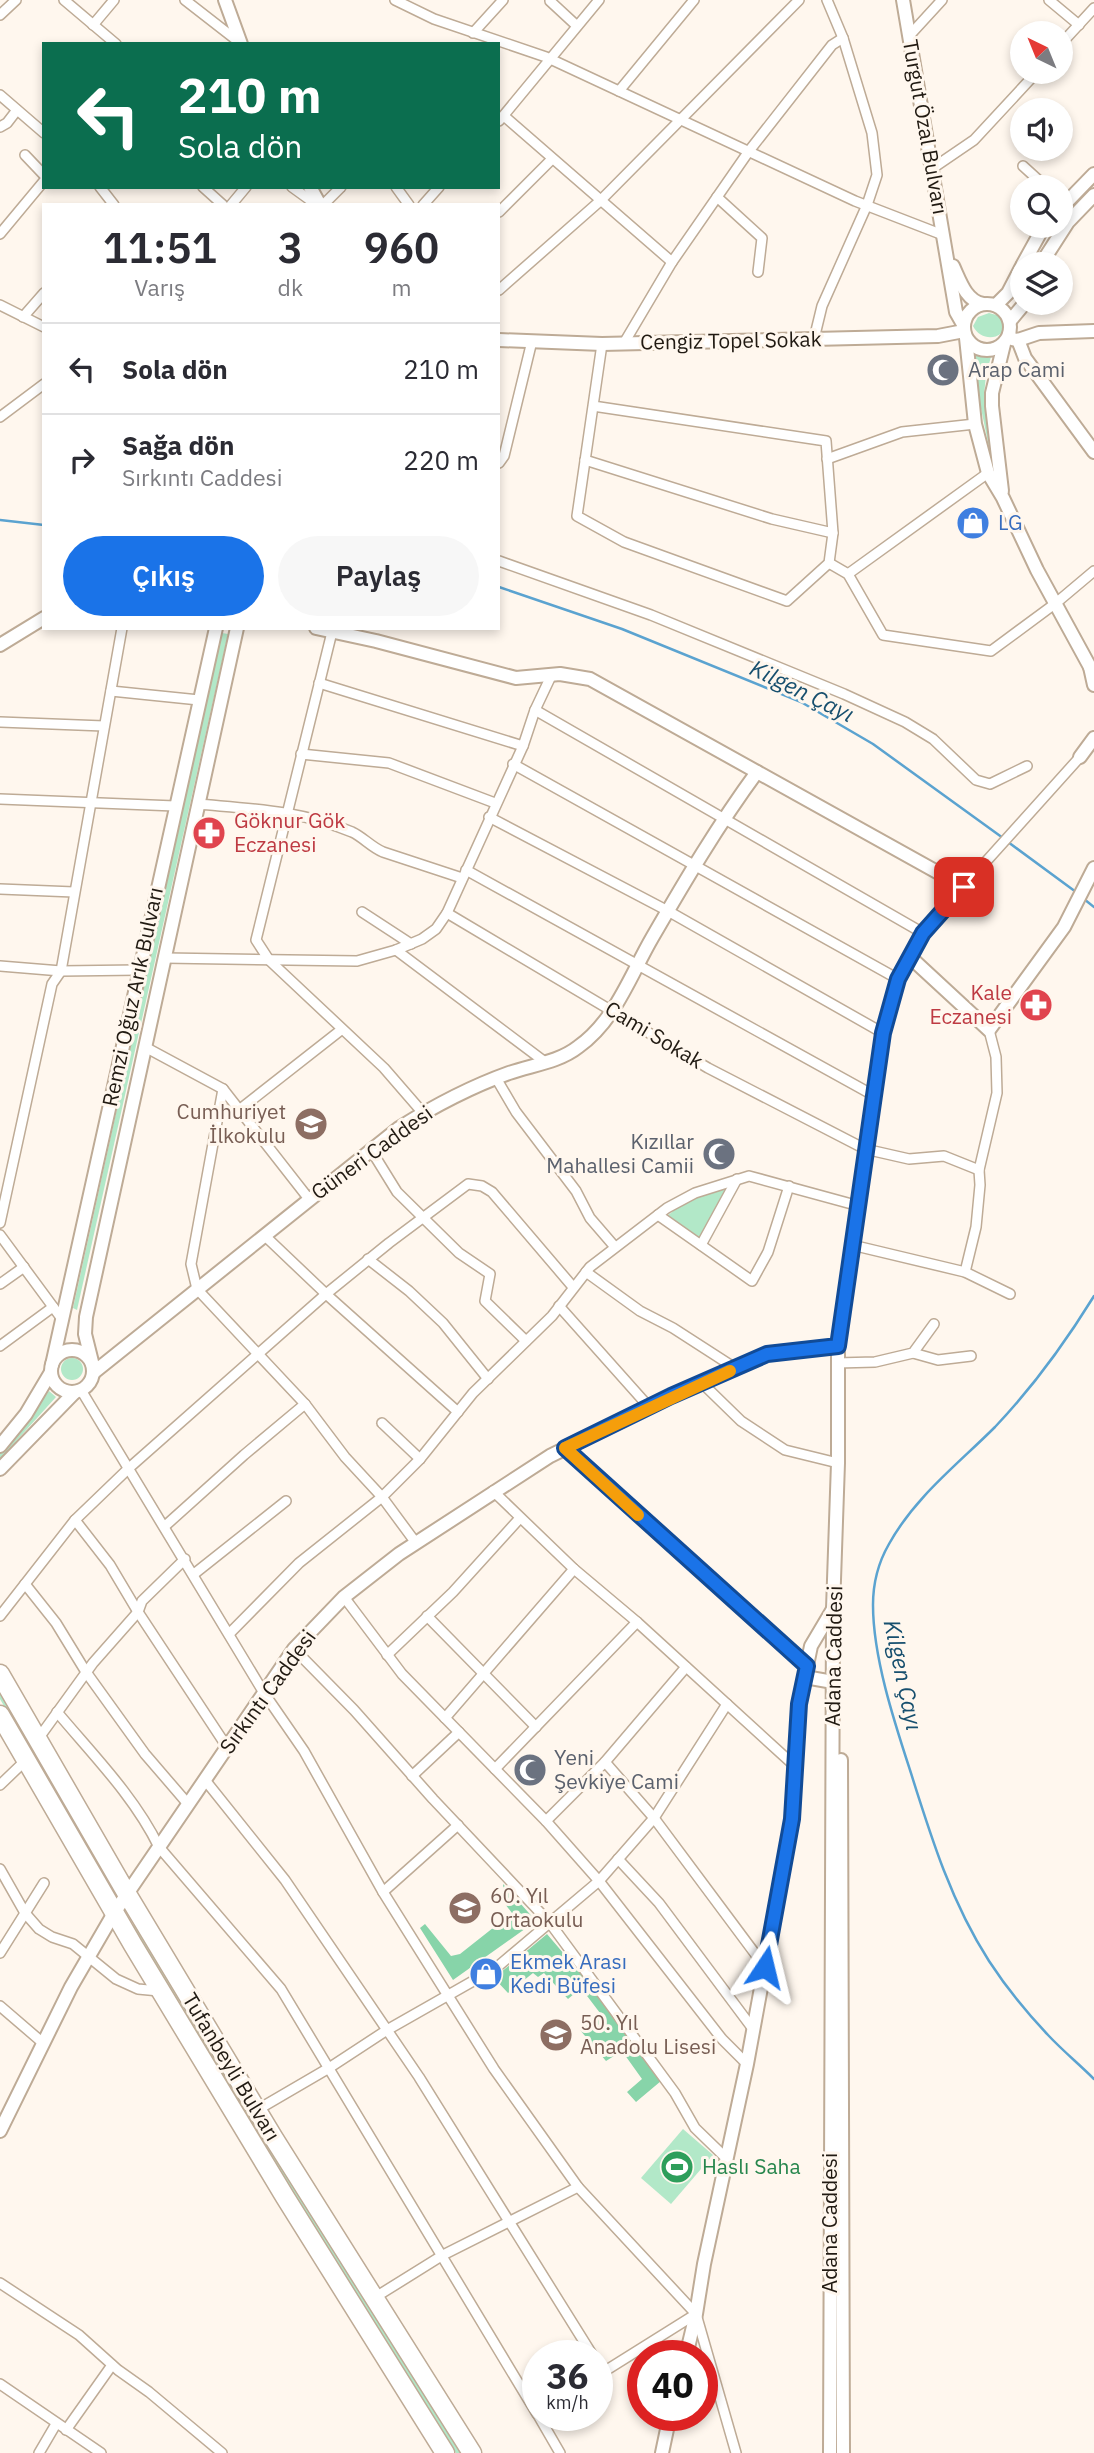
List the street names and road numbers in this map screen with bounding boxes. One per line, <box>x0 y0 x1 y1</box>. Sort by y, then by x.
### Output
street label: Turgut Özal Bulvarı <box>897 37 955 217</box>
street label: Cengiz Topel Sokak <box>640 324 822 356</box>
street label: Remzi Oğuz Arık Bulvarı <box>95 885 169 1109</box>
street label: Cami Sokak <box>600 994 709 1074</box>
street label: Güneri Caddesi <box>305 1099 438 1206</box>
street label: Adana Caddesi <box>818 1585 848 1727</box>
street label: Sırkıntı Caddesi <box>213 1624 322 1759</box>
street label: Tufanbeyli Bulvarı <box>177 1987 287 2146</box>
street label: Adana Caddesi <box>815 2153 843 2293</box>

